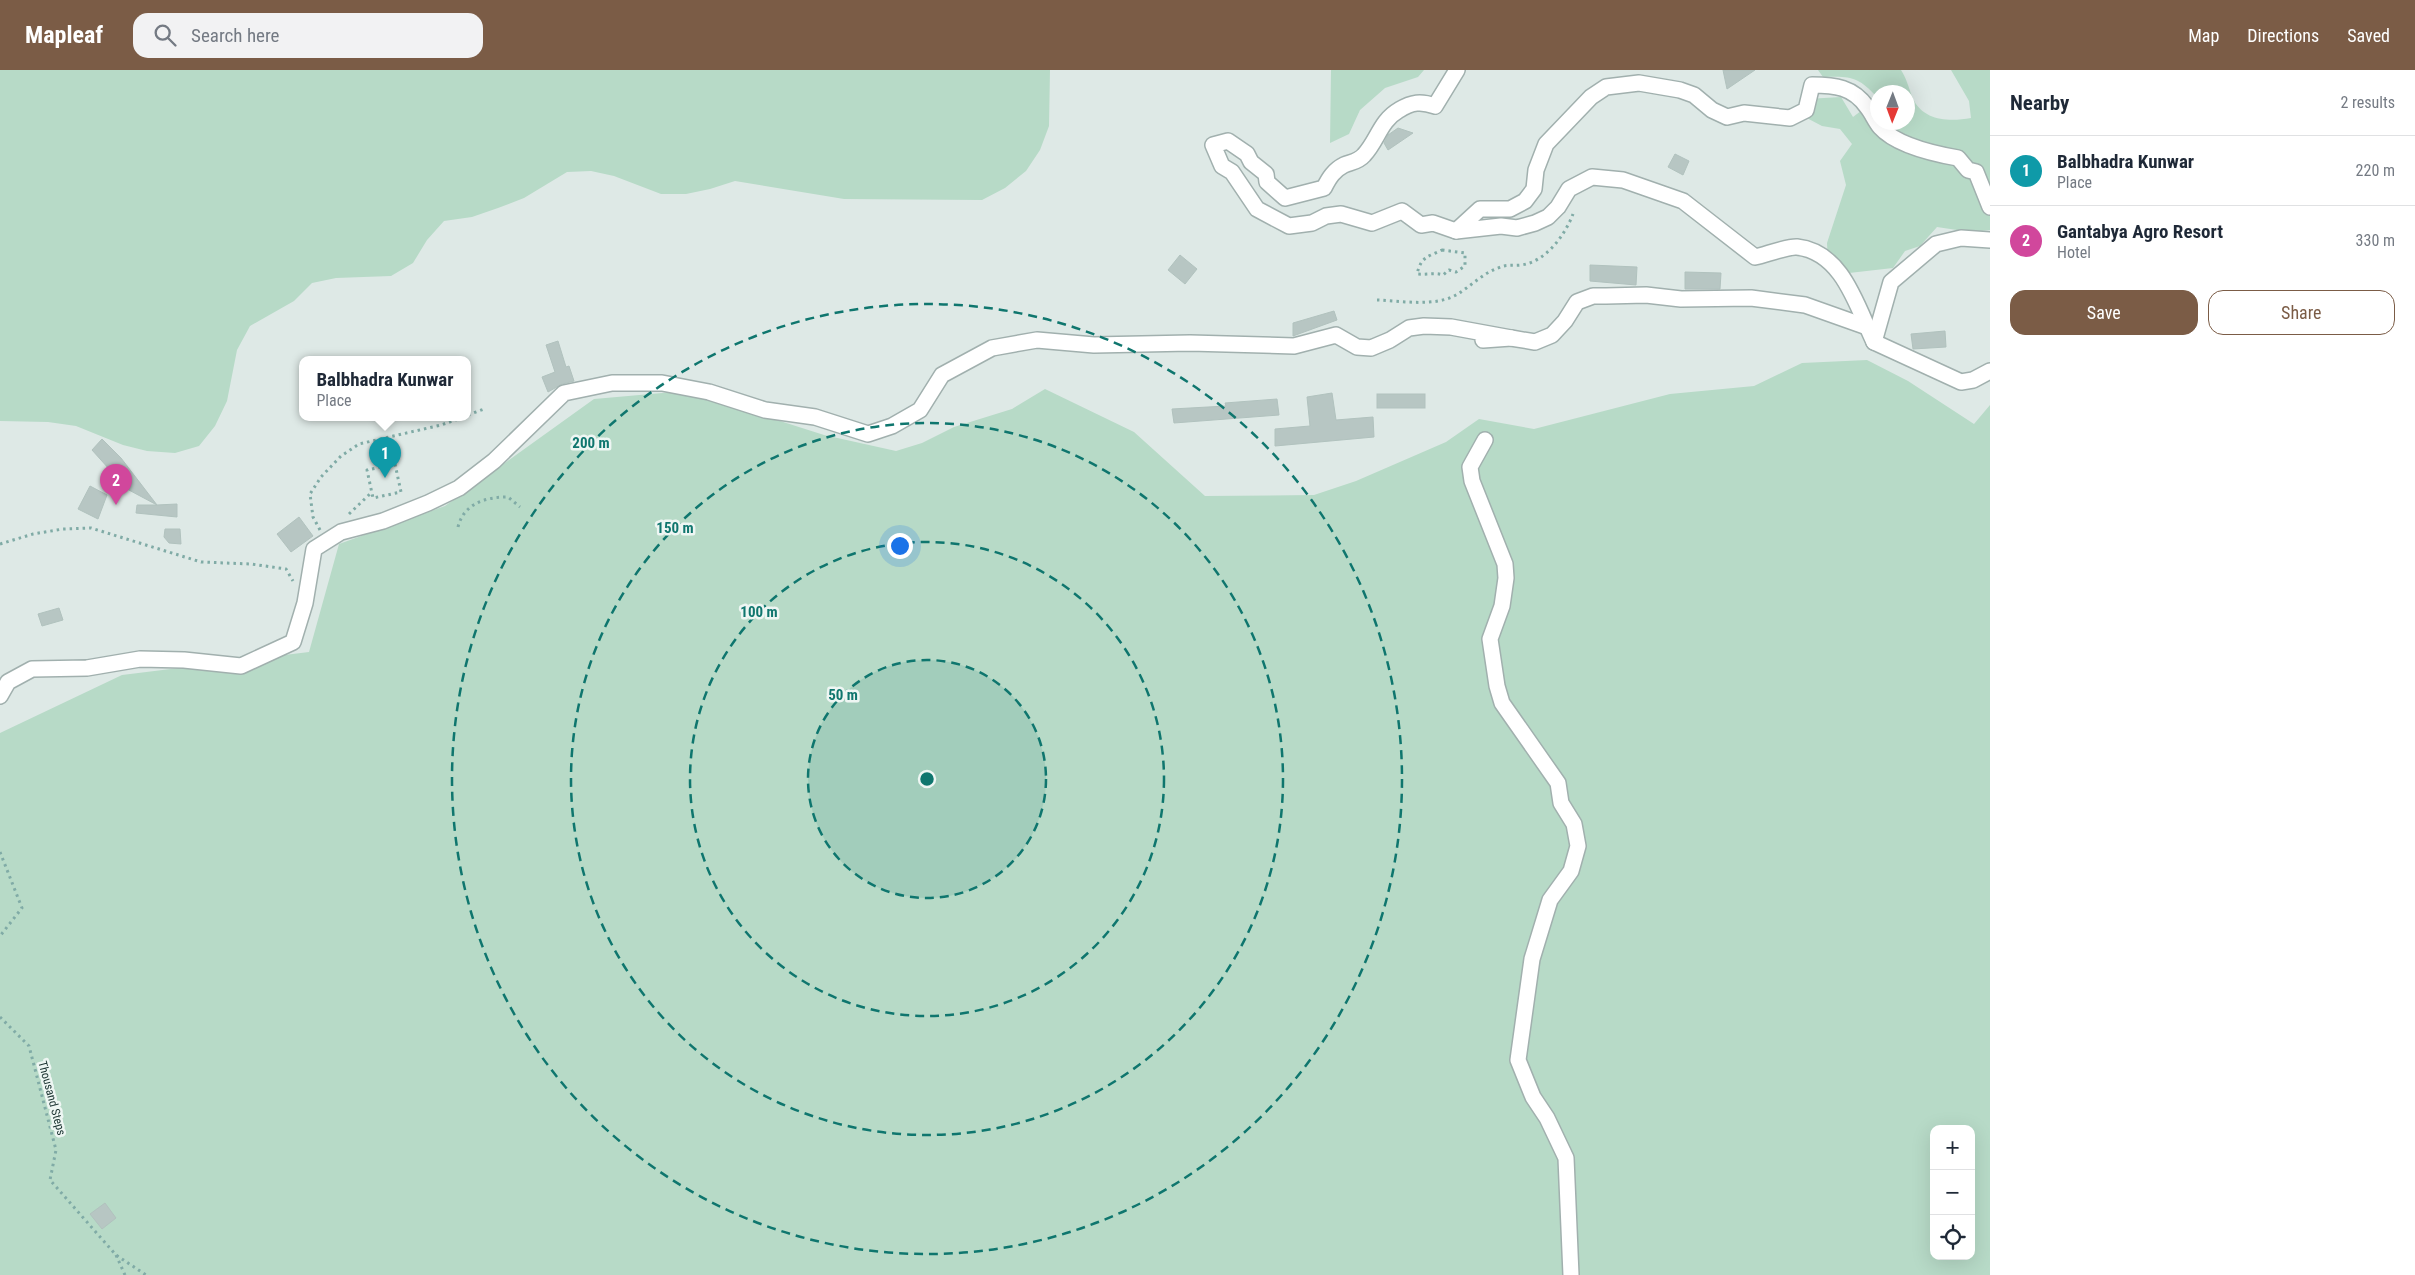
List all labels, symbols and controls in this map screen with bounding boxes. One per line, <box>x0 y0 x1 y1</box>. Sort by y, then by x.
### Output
search box <box>133 13 483 58</box>
text: Mapleaf <box>25 21 103 49</box>
icon: search <box>151 21 179 49</box>
text: Search here <box>191 24 279 47</box>
text: Map <box>2188 25 2219 46</box>
text: Directions <box>2247 25 2319 46</box>
text: Saved <box>2347 25 2390 46</box>
north arrow <box>1870 85 1915 130</box>
text: Nearby <box>2010 91 2069 115</box>
text: 2 results <box>2340 93 2395 112</box>
text: Balbhadra Kunwar <box>2057 150 2194 173</box>
text: 1 <box>2022 161 2030 180</box>
text: 220 m <box>2356 161 2395 180</box>
text: Place <box>2057 173 2092 192</box>
text: Gantabya Agro Resort <box>2057 220 2223 243</box>
text: 2 <box>2022 231 2030 250</box>
text: 330 m <box>2356 231 2395 250</box>
text: Hotel <box>2057 243 2091 262</box>
button: Save <box>2010 290 2198 335</box>
button: Share <box>2208 290 2395 335</box>
popup <box>299 356 471 421</box>
text: Balbhadra Kunwar <box>316 368 454 391</box>
text: Place <box>316 391 352 410</box>
text: 200 m <box>572 434 610 452</box>
pin: 1 <box>369 437 401 478</box>
pin: 2 <box>100 464 132 505</box>
text: 150 m <box>656 519 694 537</box>
your location <box>887 533 913 559</box>
text: 100 m <box>740 603 778 621</box>
text: 50 m <box>828 686 858 704</box>
centre of rings <box>918 770 936 788</box>
street label: Thousand Steps <box>35 1059 69 1137</box>
map controls <box>1930 1125 1975 1260</box>
button: + <box>1930 1125 1975 1170</box>
button: − <box>1930 1170 1975 1215</box>
button: locate <box>1930 1215 1975 1260</box>

